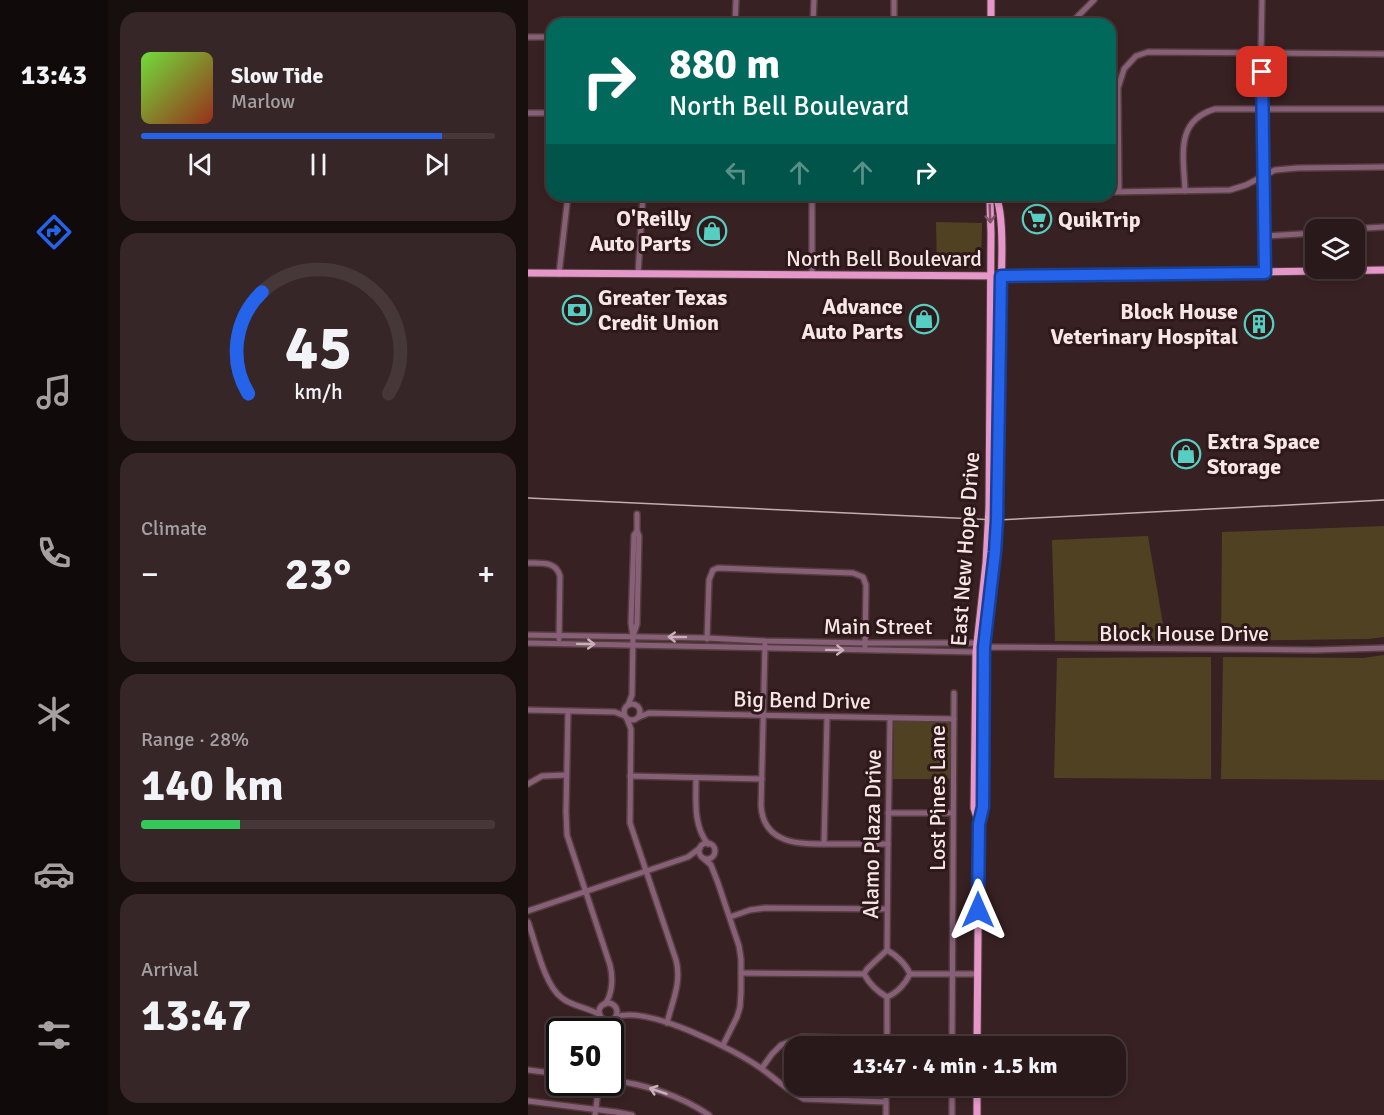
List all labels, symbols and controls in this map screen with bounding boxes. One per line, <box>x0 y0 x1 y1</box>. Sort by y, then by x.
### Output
text: 880 m <box>669 39 780 90</box>
icon: right <box>570 42 648 120</box>
pin <box>1236 46 1287 97</box>
icon: arrive <box>1245 55 1278 88</box>
text: 13:43 <box>21 59 87 92</box>
text: Slow Tide <box>231 62 323 89</box>
text: Marlow <box>231 89 295 114</box>
text: North Bell Boulevard <box>669 90 909 123</box>
icon: previous <box>184 148 217 181</box>
icon: pause <box>302 148 335 181</box>
icon: next <box>420 148 453 181</box>
icon: left <box>720 156 753 189</box>
icon: ahead <box>783 156 816 189</box>
icon: ahead <box>846 156 879 189</box>
icon: right <box>909 156 942 189</box>
one-way arrow <box>985 203 996 223</box>
supermarket icon: QuikTrip <box>1021 203 1053 235</box>
place label: O'Reilly Auto Parts <box>589 205 691 257</box>
place label: QuikTrip <box>1058 206 1141 233</box>
icon: directions <box>33 211 75 253</box>
shop icon: O'Reilly Auto Parts <box>696 215 728 247</box>
map controls <box>1305 219 1365 279</box>
button: layers <box>1305 219 1365 279</box>
street label: North Bell Boulevard <box>786 245 982 272</box>
place label: Greater Texas Credit Union <box>598 284 728 336</box>
place label: Advance Auto Parts <box>801 293 903 345</box>
bank icon: Greater Texas Credit Union <box>561 294 593 326</box>
place label: Block House Veterinary Hospital <box>1050 298 1238 350</box>
shop icon: Advance Auto Parts <box>908 303 940 335</box>
building icon: Block House Veterinary Hospital <box>1243 308 1275 340</box>
text: 45 <box>284 309 352 386</box>
icon: music <box>33 371 75 413</box>
text: km/h <box>294 379 342 405</box>
place label: Extra Space Storage <box>1207 428 1320 480</box>
shop icon: Extra Space Storage <box>1170 438 1202 470</box>
street label: East New Hope Drive <box>945 451 985 647</box>
text: Climate <box>141 516 207 541</box>
icon: phone <box>33 532 75 574</box>
text: 23° <box>285 547 351 602</box>
text: − <box>141 554 159 595</box>
text: + <box>477 554 495 595</box>
street label: Main Street <box>823 613 933 640</box>
street label: Block House Drive <box>1099 620 1269 647</box>
one-way arrow <box>667 631 687 643</box>
one-way arrow <box>576 638 596 650</box>
one-way arrow <box>824 644 844 656</box>
street label: Big Bend Drive <box>733 685 871 715</box>
icon: climate <box>33 693 75 735</box>
street label: Lost Pines Lane <box>924 725 951 871</box>
text: Range · 28% <box>141 727 249 752</box>
street label: Alamo Plaza Drive <box>857 749 887 919</box>
text: 140 km <box>141 758 284 813</box>
icon: car <box>33 853 75 895</box>
position arrow <box>946 878 1010 942</box>
text: Arrival <box>141 957 199 982</box>
text: 13:47 <box>141 988 251 1043</box>
icon: filters <box>33 1014 75 1056</box>
speed limit sign: 50 <box>546 1018 624 1096</box>
text: 13:47 · 4 min · 1.5 km <box>852 1052 1058 1079</box>
one-way arrow <box>649 1085 668 1096</box>

